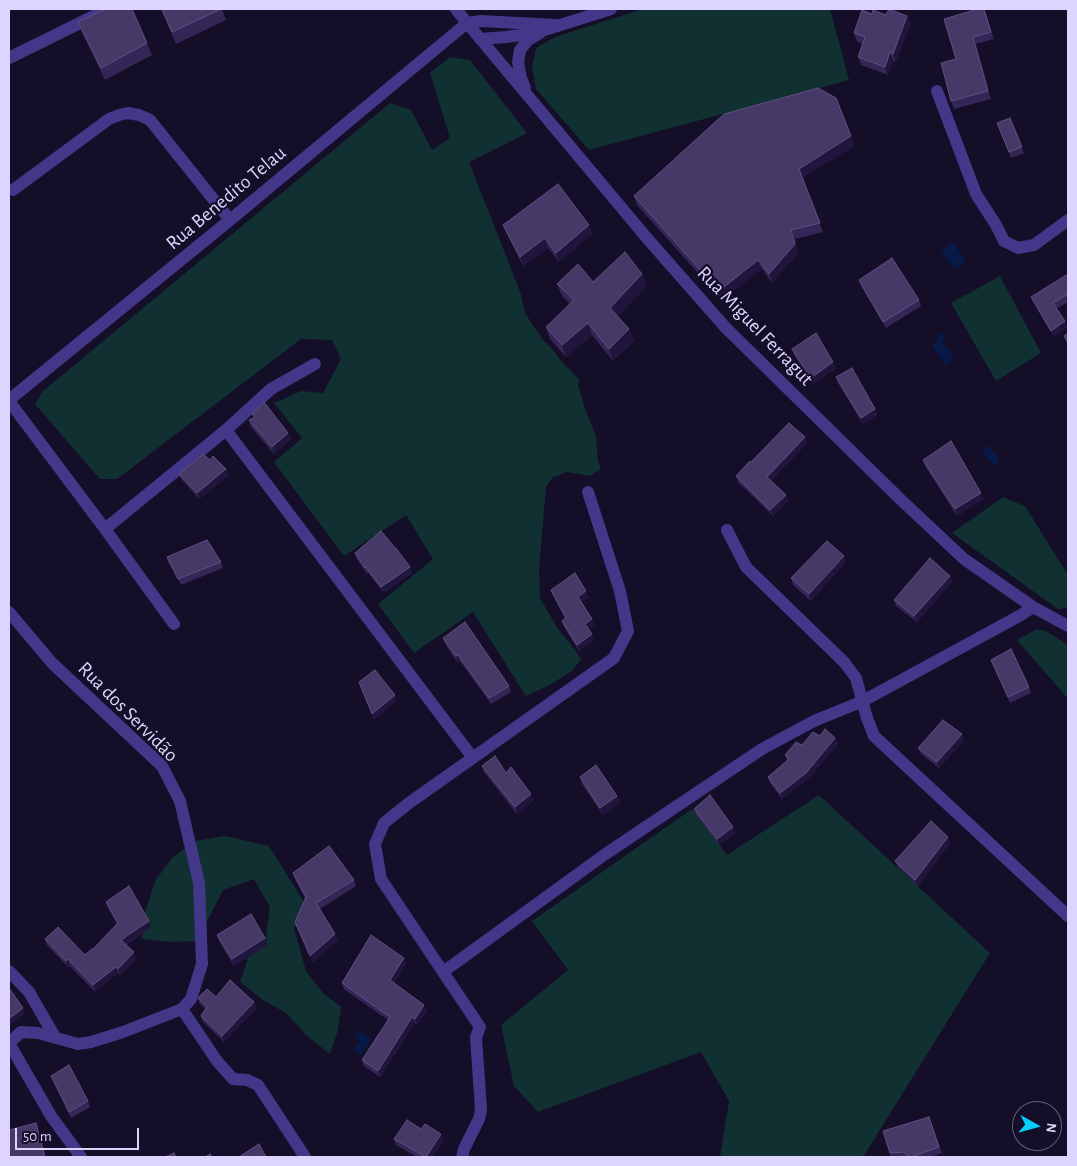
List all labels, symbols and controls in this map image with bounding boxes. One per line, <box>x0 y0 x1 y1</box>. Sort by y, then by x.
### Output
street label: Rua Benedito Telau <box>161 141 291 255</box>
street label: Rua Miguel Ferragut <box>692 261 818 391</box>
street label: Rua dos Servidão <box>73 657 183 767</box>
north arrow <box>1012 1101 1062 1151</box>
scale bar <box>18 1118 141 1150</box>
text: N <box>1043 1122 1058 1133</box>
text: 50 m <box>23 1129 52 1144</box>

